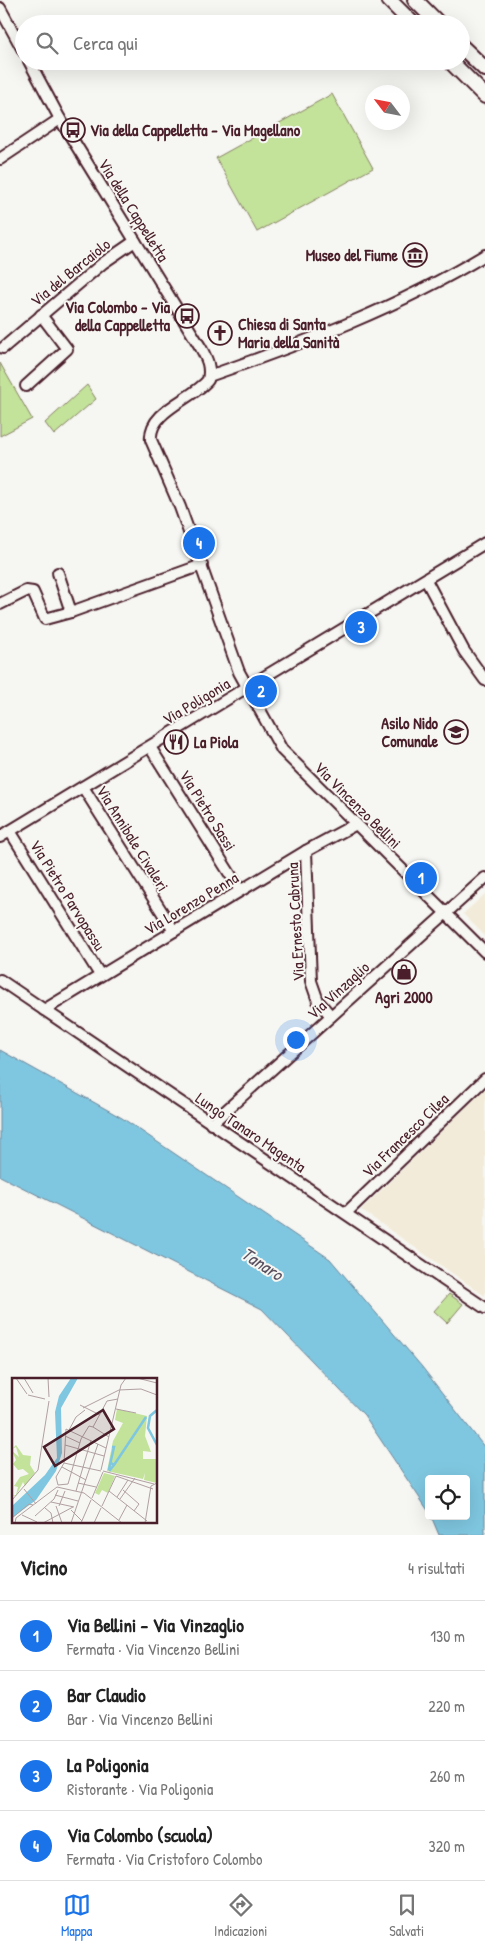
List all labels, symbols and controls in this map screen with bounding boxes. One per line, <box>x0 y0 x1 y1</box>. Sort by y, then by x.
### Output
search box <box>15 15 470 70</box>
icon: search <box>33 29 61 57</box>
text: Cerca qui <box>73 30 138 56</box>
north arrow <box>365 85 410 130</box>
bus stop icon: Via della Cappelletta - Via Magellano <box>60 117 86 143</box>
place label: Via della Cappelletta - Via Magellano <box>90 119 301 142</box>
street label: Via della Cappelletta <box>94 154 174 266</box>
street label: Via del Barcaiolo <box>25 233 115 311</box>
museum icon: Museo del Fiume <box>402 242 428 268</box>
place label: Museo del Fiume <box>306 244 399 266</box>
place label: Via Colombo - Via della Cappelletta <box>65 296 171 337</box>
bus stop icon: Via Colombo - Via della Cappelletta <box>174 303 200 329</box>
place label: Chiesa di Santa Maria della Sanità <box>238 313 340 353</box>
church icon: Chiesa di Santa Maria della Sanità <box>207 320 233 346</box>
pin: 4 <box>183 524 215 562</box>
pin: 3 <box>345 608 377 646</box>
street label: Via Poligonia <box>158 672 234 730</box>
pin: 2 <box>245 672 277 710</box>
place label: Asilo Nido Comunale <box>381 712 439 752</box>
school or university icon: Asilo Nido Comunale <box>443 719 469 745</box>
restaurant icon: La Piola <box>163 729 189 755</box>
place label: La Piola <box>194 731 239 753</box>
street label: Via Vincenzo Bellini <box>310 757 406 853</box>
street label: Via Pietro Sassi <box>174 765 242 855</box>
street label: Via Annibale Civaleri <box>92 781 174 895</box>
street label: Via Pietro Parvopassu <box>25 835 111 955</box>
pin: 1 <box>405 859 437 897</box>
street label: Via Ernesto Cabruna <box>281 862 309 982</box>
street label: Via Lorenzo Penna <box>140 866 242 940</box>
street label: Via Vinzaglio <box>302 956 374 1024</box>
shop icon: Agri 2000 <box>391 959 417 985</box>
place label: Agri 2000 <box>375 986 433 1009</box>
your location <box>283 1027 309 1053</box>
street label: Lungo Tanaro Magenta <box>192 1087 310 1177</box>
street label: Via Francesco Cilea <box>357 1088 453 1182</box>
water label: Tanaro <box>237 1241 289 1287</box>
inset map <box>12 1378 158 1522</box>
map controls <box>425 1475 470 1520</box>
button: locate <box>425 1475 470 1520</box>
text: Vicino <box>20 1553 67 1582</box>
text: 4 risultati <box>408 1557 465 1579</box>
text: Via Bellini - Via Vinzaglio <box>67 1612 244 1638</box>
text: 1 <box>33 1625 39 1647</box>
text: 130 m <box>430 1625 465 1647</box>
text: Fermata · Via Vincenzo Bellini <box>67 1638 240 1660</box>
text: Bar Claudio <box>67 1682 146 1708</box>
text: 2 <box>32 1695 40 1717</box>
text: 220 m <box>428 1695 465 1717</box>
text: Bar · Via Vincenzo Bellini <box>67 1708 213 1730</box>
text: La Poligonia <box>67 1752 148 1778</box>
text: 3 <box>32 1765 40 1787</box>
text: 260 m <box>429 1765 465 1787</box>
text: Ristorante · Via Poligonia <box>67 1778 213 1800</box>
text: Via Colombo (scuola) <box>67 1822 213 1848</box>
text: 4 <box>33 1835 39 1857</box>
text: 320 m <box>429 1835 465 1857</box>
text: Fermata · Via Cristoforo Colombo <box>67 1848 263 1870</box>
tab: Mappa <box>61 1891 92 1940</box>
tab: Indicazioni <box>214 1891 267 1940</box>
tab: Salvati <box>389 1891 424 1940</box>

